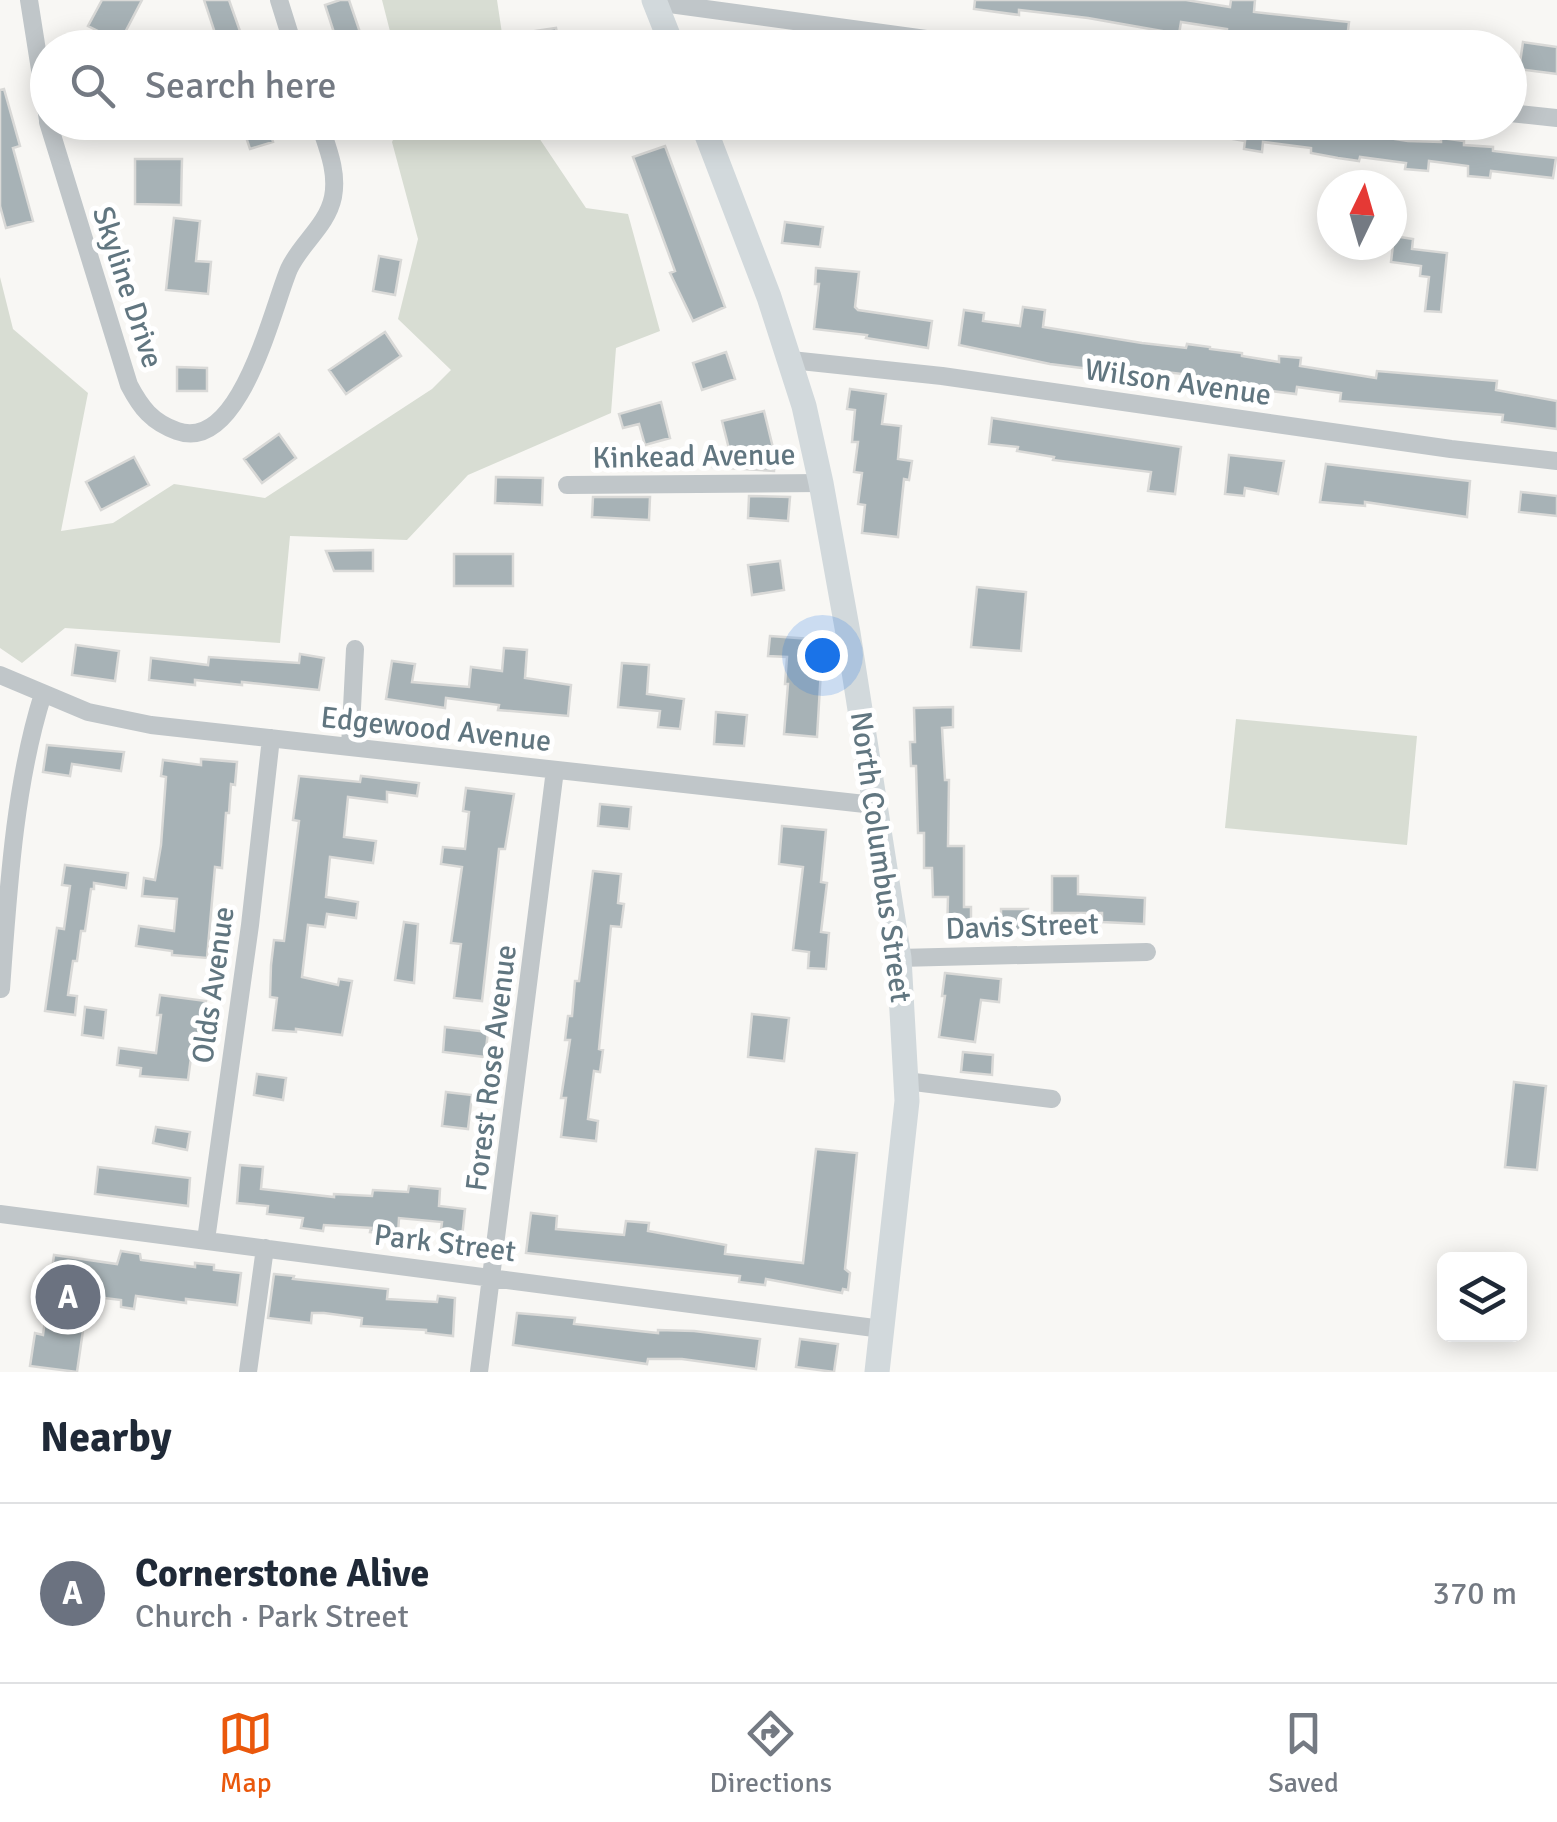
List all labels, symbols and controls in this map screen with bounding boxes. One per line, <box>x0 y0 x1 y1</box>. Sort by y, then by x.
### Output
search box <box>30 30 1527 140</box>
icon: search <box>65 58 120 113</box>
text: Search here <box>145 62 337 109</box>
north arrow <box>1317 170 1407 260</box>
street label: Skyline Drive <box>84 202 171 373</box>
street label: Wilson Avenue <box>1082 351 1274 414</box>
street label: Kinkead Avenue <box>592 436 796 477</box>
your location <box>797 630 848 681</box>
street label: Edgewood Avenue <box>319 699 553 760</box>
street label: North Columbus Street <box>842 709 919 1005</box>
street label: Olds Avenue <box>184 904 243 1066</box>
street label: Davis Street <box>945 905 1099 948</box>
street label: Forest Rose Avenue <box>458 943 525 1193</box>
street label: Park Street <box>372 1216 518 1271</box>
map controls <box>1437 1252 1527 1342</box>
button: layers <box>1437 1252 1527 1342</box>
pin: A <box>36 1260 100 1334</box>
text: Nearby <box>40 1412 172 1463</box>
text: Cornerstone Alive <box>135 1550 429 1597</box>
text: A <box>62 1574 83 1613</box>
text: 370 m <box>1433 1574 1517 1613</box>
text: Church · Park Street <box>135 1597 409 1636</box>
tab: Map <box>218 1706 273 1800</box>
tab: Directions <box>710 1706 832 1800</box>
tab: Saved <box>1268 1706 1339 1800</box>

